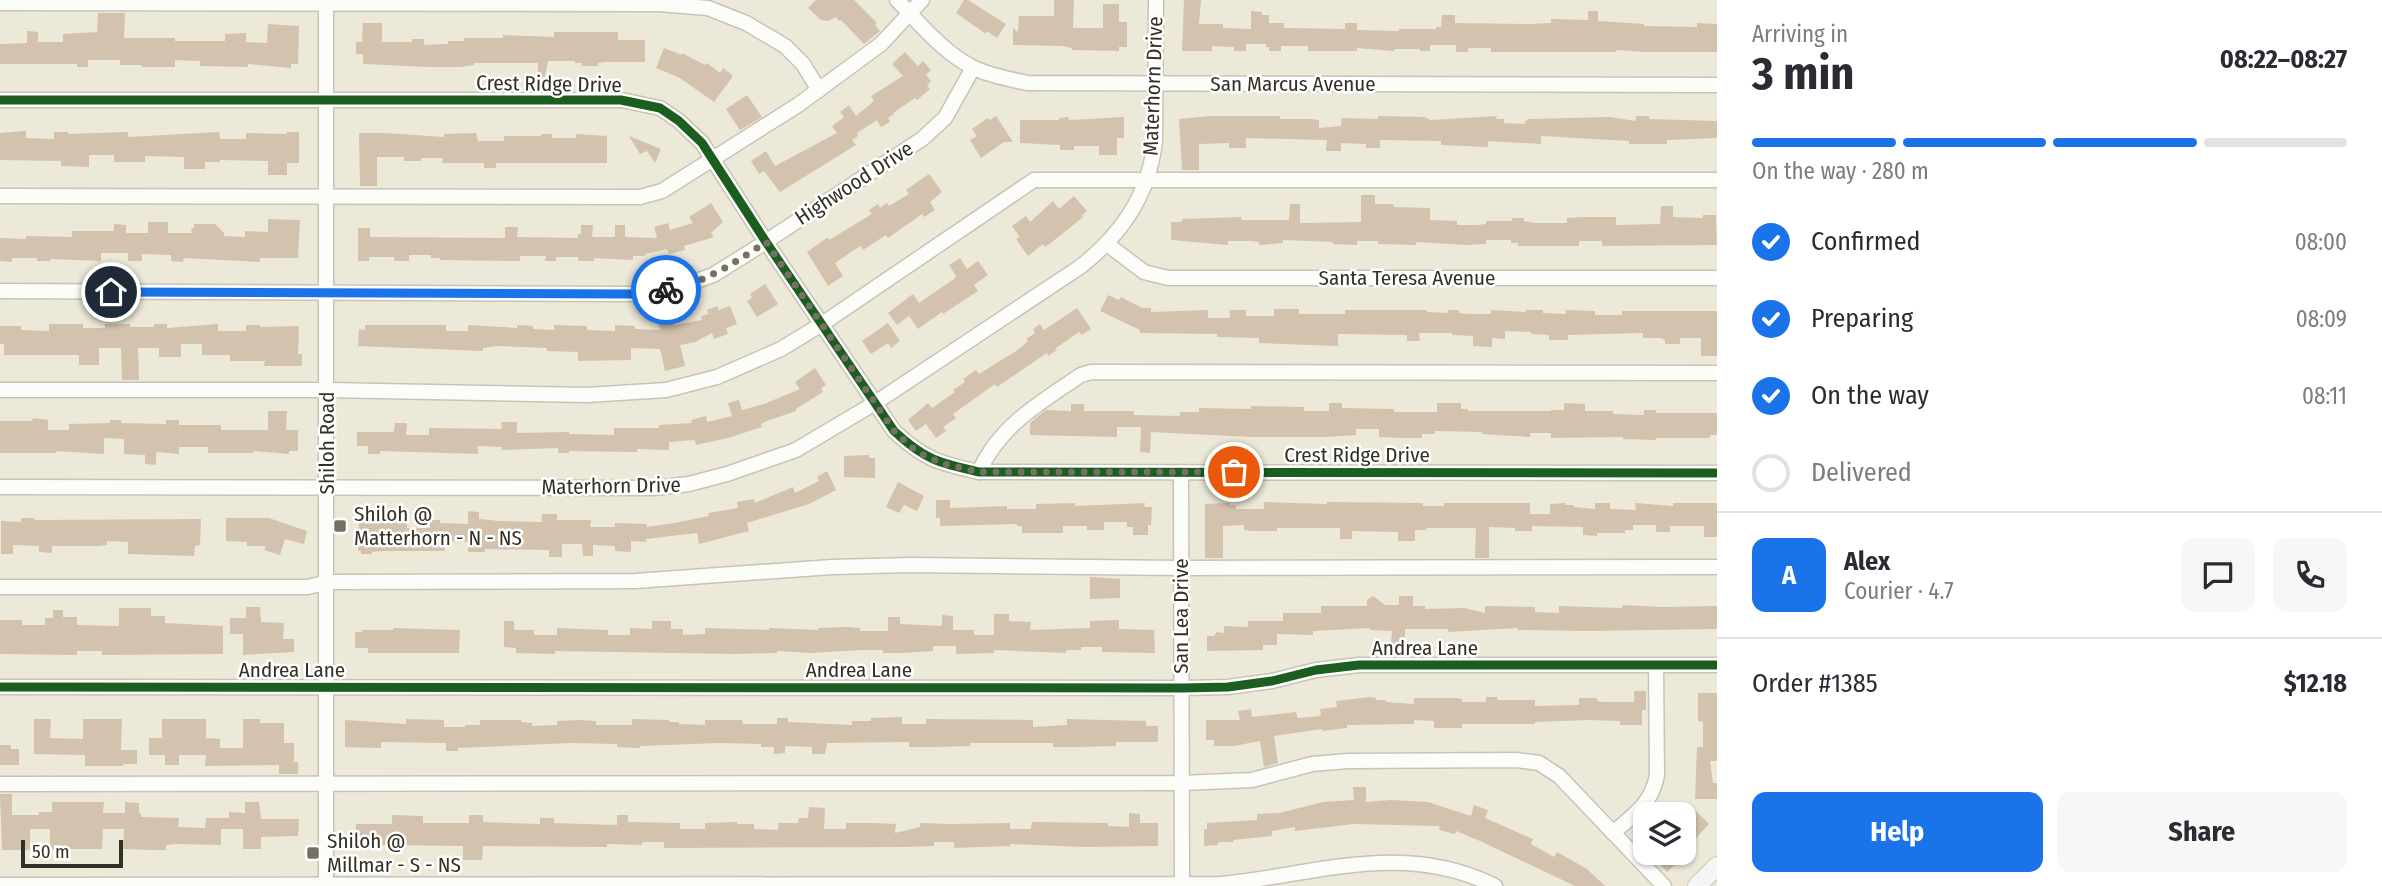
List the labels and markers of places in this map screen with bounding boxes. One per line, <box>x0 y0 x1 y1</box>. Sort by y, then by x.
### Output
pin <box>81 262 141 322</box>
pin <box>1204 442 1264 502</box>
place label: Shiloh @ Matterhorn - N - NS <box>354 501 522 551</box>
marker: Shiloh @ Matterhorn - N - NS <box>332 518 348 534</box>
place label: Shiloh @ Millmar - S - NS <box>327 828 461 878</box>
marker: Shiloh @ Millmar - S - NS <box>305 845 321 861</box>

